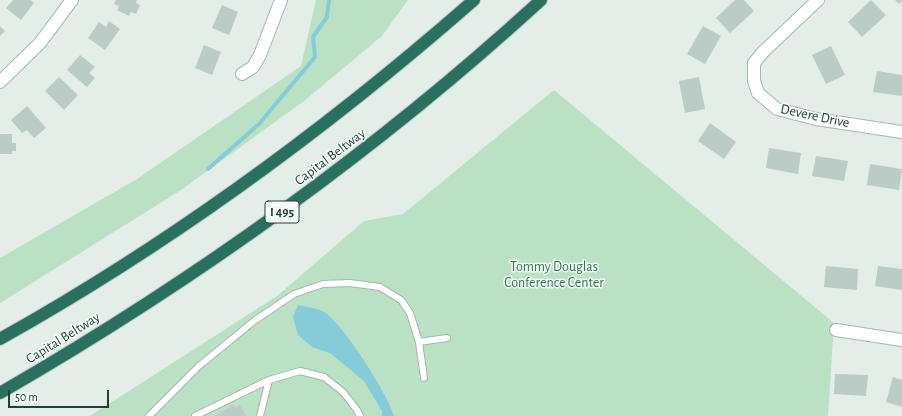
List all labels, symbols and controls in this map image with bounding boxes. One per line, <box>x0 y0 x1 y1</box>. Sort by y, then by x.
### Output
street label: Devere Drive <box>779 100 851 132</box>
street label: Capital Beltway <box>291 125 369 189</box>
road number: I 495 <box>265 201 299 223</box>
park label: Tommy Douglas Conference Center <box>504 259 604 292</box>
street label: Capital Beltway <box>23 309 103 367</box>
scale bar <box>10 382 111 408</box>
text: 50 m <box>15 391 38 403</box>

